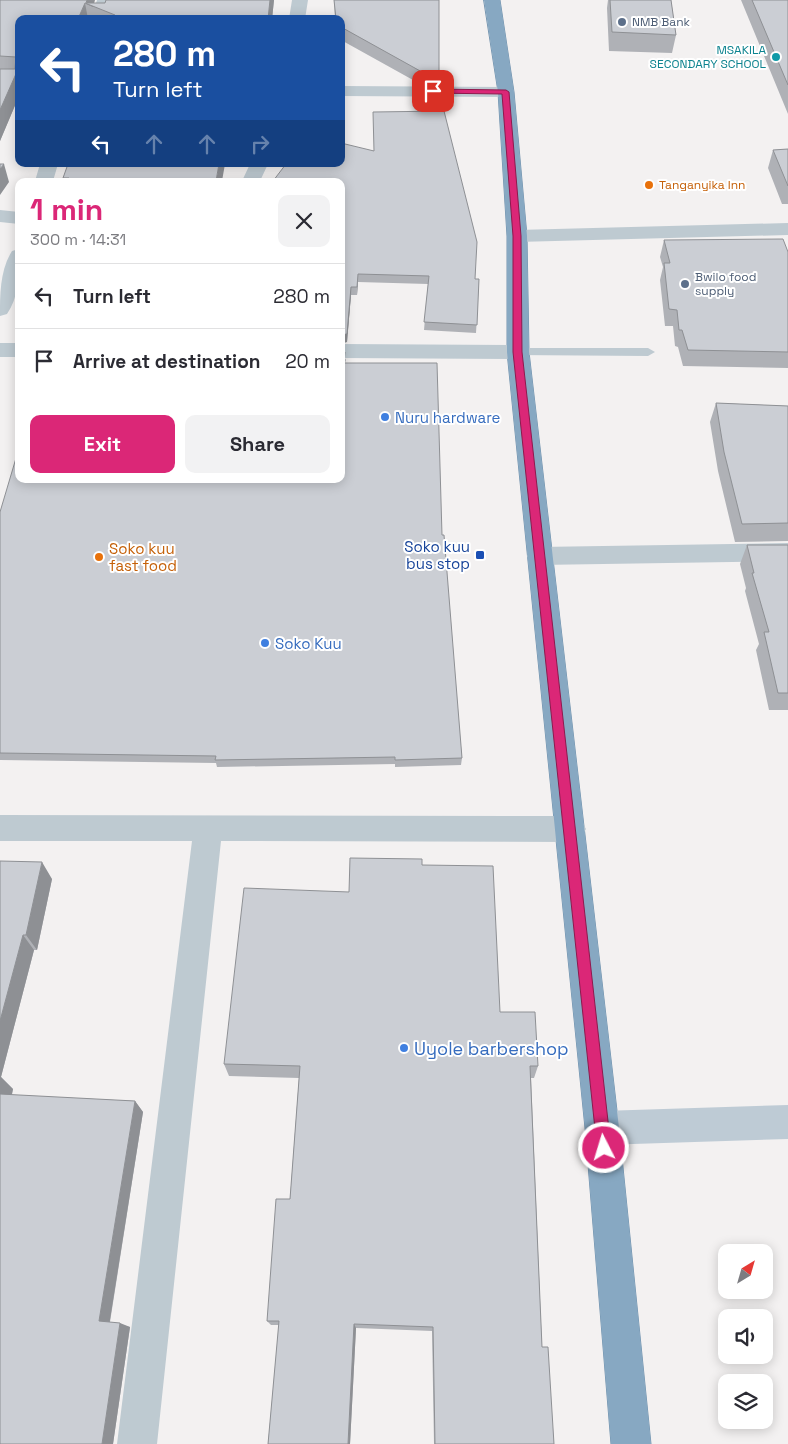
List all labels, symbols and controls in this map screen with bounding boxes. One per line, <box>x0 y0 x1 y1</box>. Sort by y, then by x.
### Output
place label: NMB Bank <box>632 14 691 30</box>
marker: NMB Bank <box>616 16 628 28</box>
text: 280 m <box>113 32 216 76</box>
icon: left <box>30 35 95 100</box>
place label: MSAKILA SECONDARY SCHOOL <box>650 42 766 72</box>
marker: MSAKILA SECONDARY SCHOOL <box>770 51 782 63</box>
pin <box>412 70 454 112</box>
text: Turn left <box>113 75 203 103</box>
icon: arrive <box>419 77 447 105</box>
icon: left <box>87 130 115 158</box>
icon: ahead <box>140 130 168 158</box>
icon: ahead <box>193 130 221 158</box>
icon: right <box>246 130 274 158</box>
place label: Tanganyika Inn <box>659 177 745 193</box>
marker: Tanganyika Inn <box>643 179 655 191</box>
text: 1 min <box>30 190 103 229</box>
button: close <box>278 195 330 247</box>
text: 300 m · 14:31 <box>30 229 126 250</box>
place label: Bwilo food supply <box>695 269 757 299</box>
marker: Bwilo food supply <box>679 278 691 290</box>
icon: left <box>30 282 58 310</box>
text: Turn left <box>73 284 151 309</box>
text: 280 m <box>273 284 330 309</box>
icon: arrive <box>30 347 58 375</box>
text: Arrive at destination <box>73 349 261 374</box>
text: 20 m <box>285 349 330 374</box>
place label: Nuru hardware <box>395 408 501 427</box>
marker: Nuru hardware <box>379 411 391 423</box>
button: Exit <box>30 415 175 473</box>
button: Share <box>185 415 330 473</box>
place label: Soko kuu bus stop <box>404 537 470 573</box>
place label: Soko kuu fast food <box>109 539 177 575</box>
marker: Soko kuu bus stop <box>474 549 486 561</box>
marker: Soko kuu fast food <box>93 551 105 563</box>
place label: Soko Kuu <box>275 634 342 653</box>
marker: Soko Kuu <box>259 637 271 649</box>
place label: Uyole barbershop <box>414 1037 569 1060</box>
marker: Uyole barbershop <box>398 1042 410 1054</box>
position arrow <box>577 1121 629 1173</box>
north arrow <box>718 1244 772 1299</box>
map controls <box>718 1244 773 1429</box>
button: sound <box>718 1309 773 1364</box>
button: layers <box>718 1374 773 1429</box>

